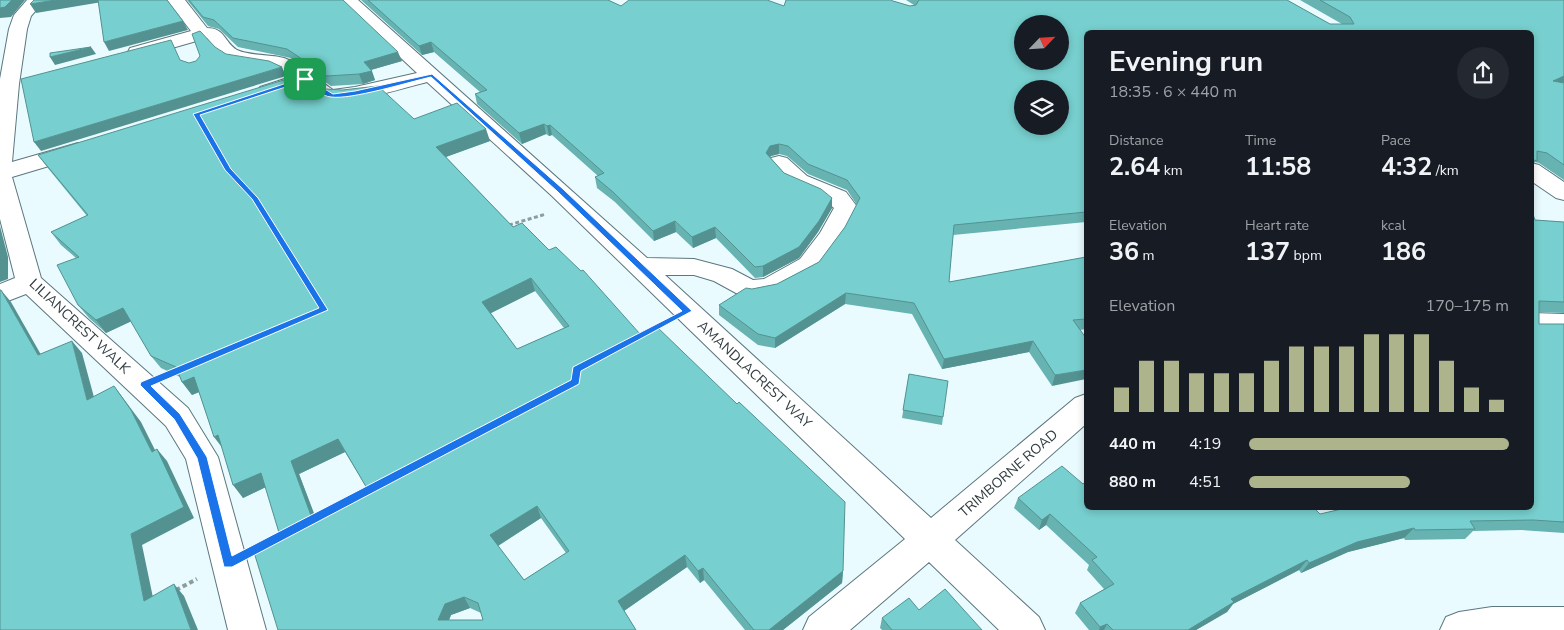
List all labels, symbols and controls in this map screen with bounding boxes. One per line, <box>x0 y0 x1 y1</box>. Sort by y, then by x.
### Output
north arrow <box>1014 15 1069 70</box>
map controls <box>1014 15 1069 135</box>
text: Evening run <box>1109 43 1263 81</box>
button: share <box>1457 47 1509 99</box>
pin <box>284 58 326 100</box>
icon: arrive <box>291 65 319 93</box>
button: layers <box>1014 80 1069 135</box>
text: 18:35 · 6 × 440 m <box>1109 81 1237 103</box>
text: Distance <box>1109 131 1163 150</box>
text: Time <box>1245 131 1276 150</box>
text: Pace <box>1381 131 1411 150</box>
text: 2.64 <box>1109 150 1160 184</box>
text: 11:58 <box>1245 150 1311 184</box>
text: 4:32 <box>1381 150 1432 184</box>
text: km <box>1160 161 1183 180</box>
text: /km <box>1432 161 1459 180</box>
text: Elevation <box>1109 216 1167 235</box>
text: Heart rate <box>1245 216 1309 235</box>
text: kcal <box>1381 216 1406 235</box>
text: 36 <box>1109 235 1139 269</box>
text: 137 <box>1245 235 1290 269</box>
text: 186 <box>1381 235 1426 269</box>
text: m <box>1139 246 1155 265</box>
text: bpm <box>1290 246 1322 265</box>
street label: LILIANCREST WALK <box>25 275 134 378</box>
text: Elevation <box>1109 295 1175 317</box>
text: 170–175 m <box>1426 295 1509 317</box>
street label: AMANDLACREST WAY <box>693 316 816 433</box>
street label: TRIMBORNE ROAD <box>955 425 1062 522</box>
text: 440 m <box>1109 433 1156 455</box>
text: 4:19 <box>1189 433 1221 455</box>
text: 880 m <box>1109 471 1156 493</box>
text: 4:51 <box>1189 471 1221 493</box>

